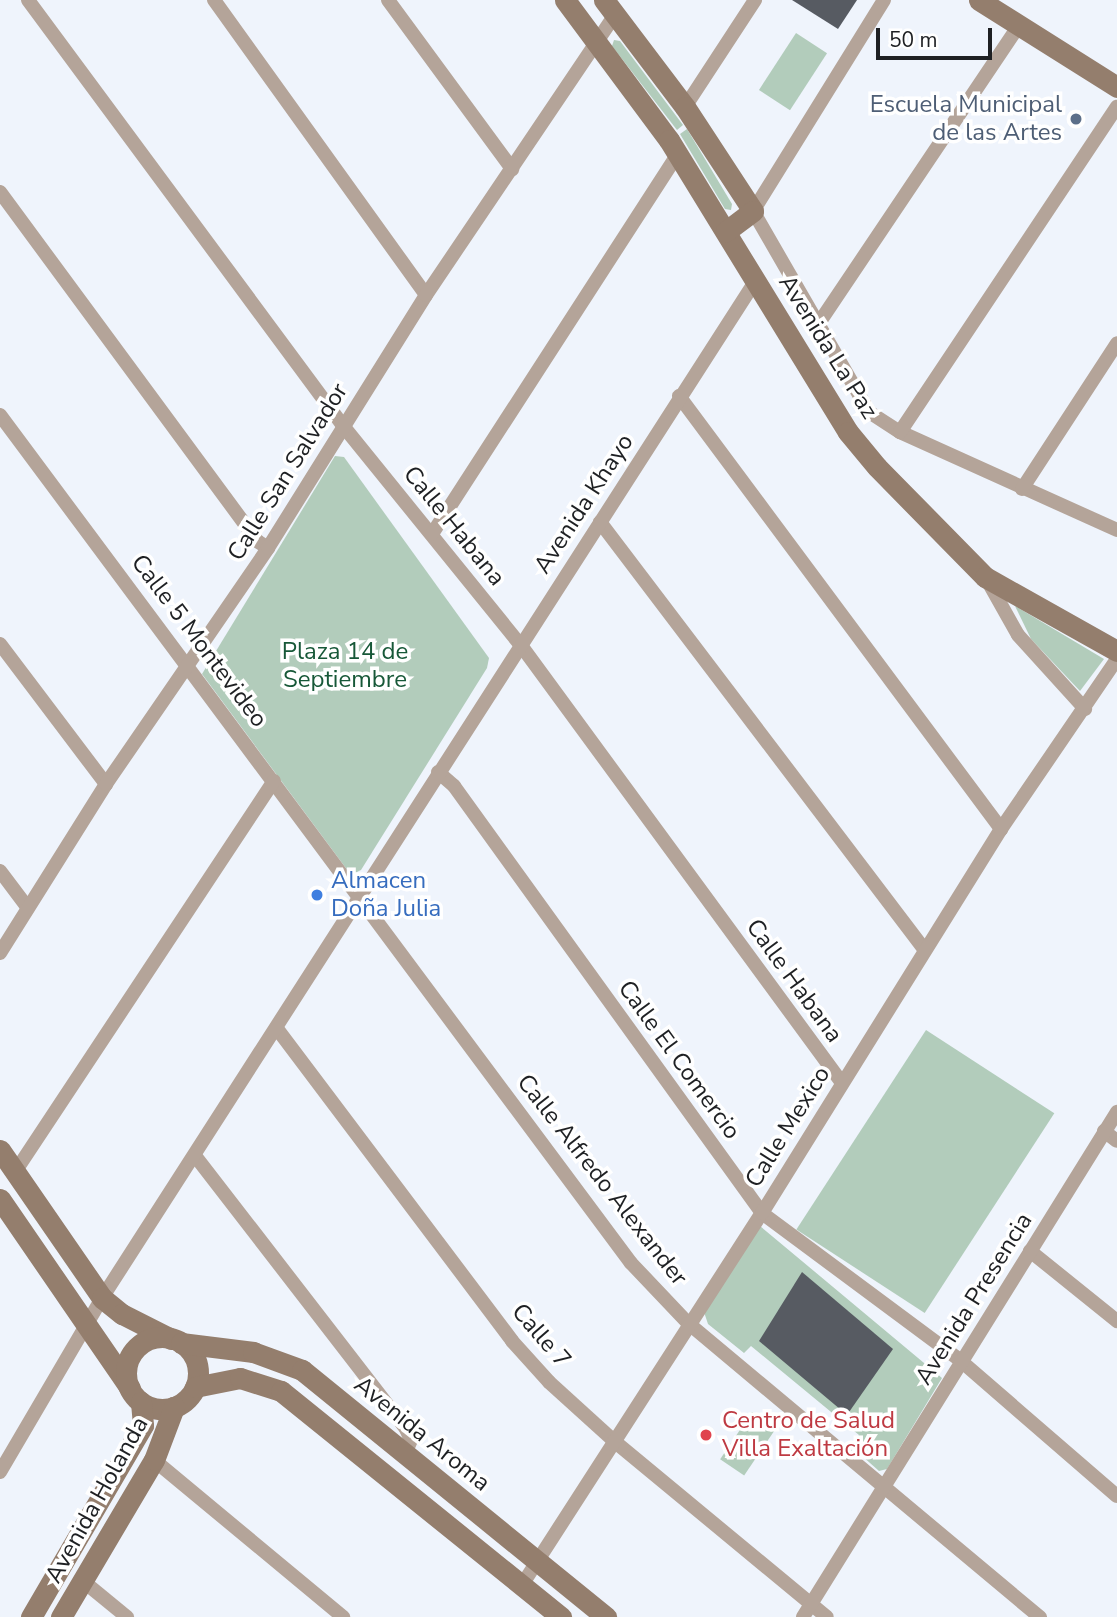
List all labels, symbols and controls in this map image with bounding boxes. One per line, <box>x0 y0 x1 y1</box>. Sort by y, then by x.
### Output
scale bar <box>879 14 995 58</box>
text: 50 m <box>889 26 938 54</box>
place label: Escuela Municipal de las Artes <box>870 91 1062 147</box>
marker: Escuela Municipal de las Artes <box>1068 111 1084 127</box>
street label: Avenida La Paz <box>772 270 884 424</box>
street label: Calle San Salvador <box>222 378 354 566</box>
street label: Avenida Khayo <box>528 429 640 579</box>
street label: Calle Habana <box>397 460 511 592</box>
street label: Calle 5 Montevideo <box>125 549 273 733</box>
park label: Plaza 14 de Septiembre <box>282 638 408 694</box>
place label: Almacen Doña Julia <box>331 867 441 923</box>
marker: Almacen Doña Julia <box>309 887 325 903</box>
street label: Calle Habana <box>740 914 848 1048</box>
street label: Calle El Comercio <box>612 975 746 1145</box>
street label: Calle Mexico <box>739 1061 837 1193</box>
street label: Calle Alfredo Alexander <box>511 1069 693 1291</box>
street label: Avenida Presencia <box>909 1208 1039 1390</box>
street label: Calle 7 <box>505 1298 577 1374</box>
street label: Avenida Aroma <box>348 1370 496 1498</box>
place label: Centro de Salud Villa Exaltación <box>722 1407 895 1463</box>
street label: Avenida Holanda <box>39 1412 155 1588</box>
marker: Centro de Salud Villa Exaltación <box>696 1425 716 1445</box>

